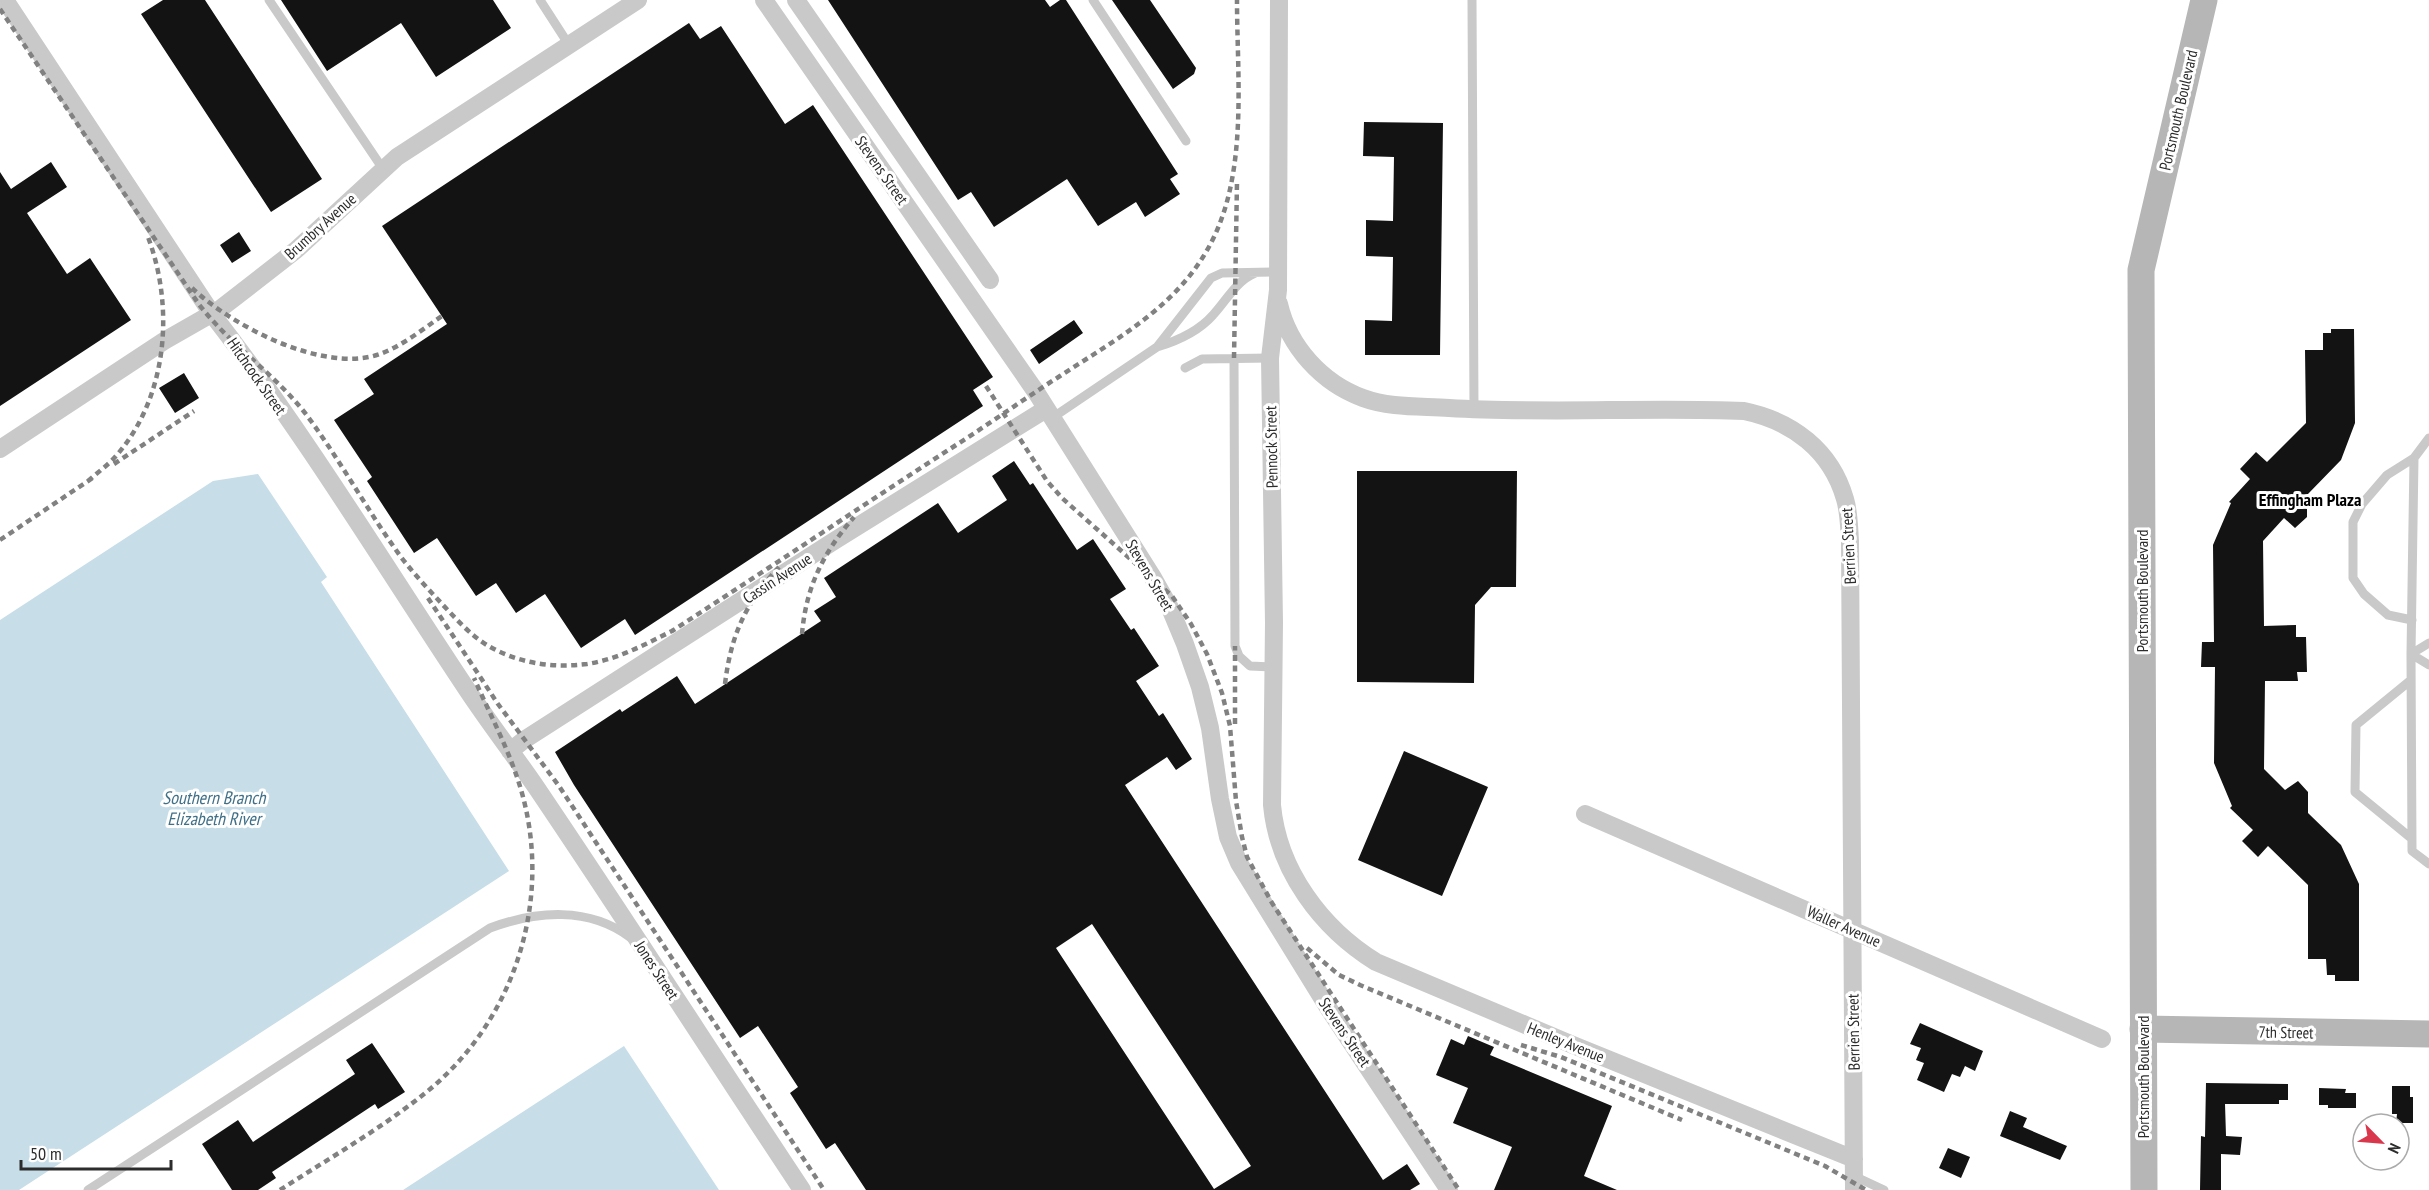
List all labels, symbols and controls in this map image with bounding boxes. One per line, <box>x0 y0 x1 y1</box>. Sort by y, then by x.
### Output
street label: Portsmouth Boulevard <box>2154 48 2202 172</box>
street label: Stevens Street <box>851 132 913 209</box>
street label: Brumbry Avenue <box>280 189 360 263</box>
street label: Hitchcock Street <box>223 334 291 419</box>
street label: Pennock Street <box>1260 405 1282 488</box>
district label: Effingham Plaza <box>2259 488 2361 511</box>
street label: Berrien Street <box>1836 507 1860 585</box>
street label: Portsmouth Boulevard <box>2132 530 2152 652</box>
street label: Stevens Street <box>1122 536 1179 615</box>
street label: Cassin Avenue <box>739 548 815 608</box>
water label: Southern Branch Elizabeth River <box>162 786 267 830</box>
street label: Waller Avenue <box>1804 901 1884 951</box>
street label: Jones Street <box>630 936 684 1004</box>
street label: Berrien Street <box>1842 993 1864 1070</box>
street label: Stevens Street <box>1315 994 1376 1071</box>
street label: Portsmouth Boulevard <box>2133 1016 2153 1138</box>
street label: Henley Avenue <box>1525 1018 1607 1066</box>
street label: 7th Street <box>2258 1022 2314 1042</box>
north arrow <box>2351 1112 2411 1172</box>
scale bar <box>21 1133 171 1171</box>
text: N <box>2384 1140 2405 1156</box>
text: 50 m <box>30 1142 62 1165</box>

